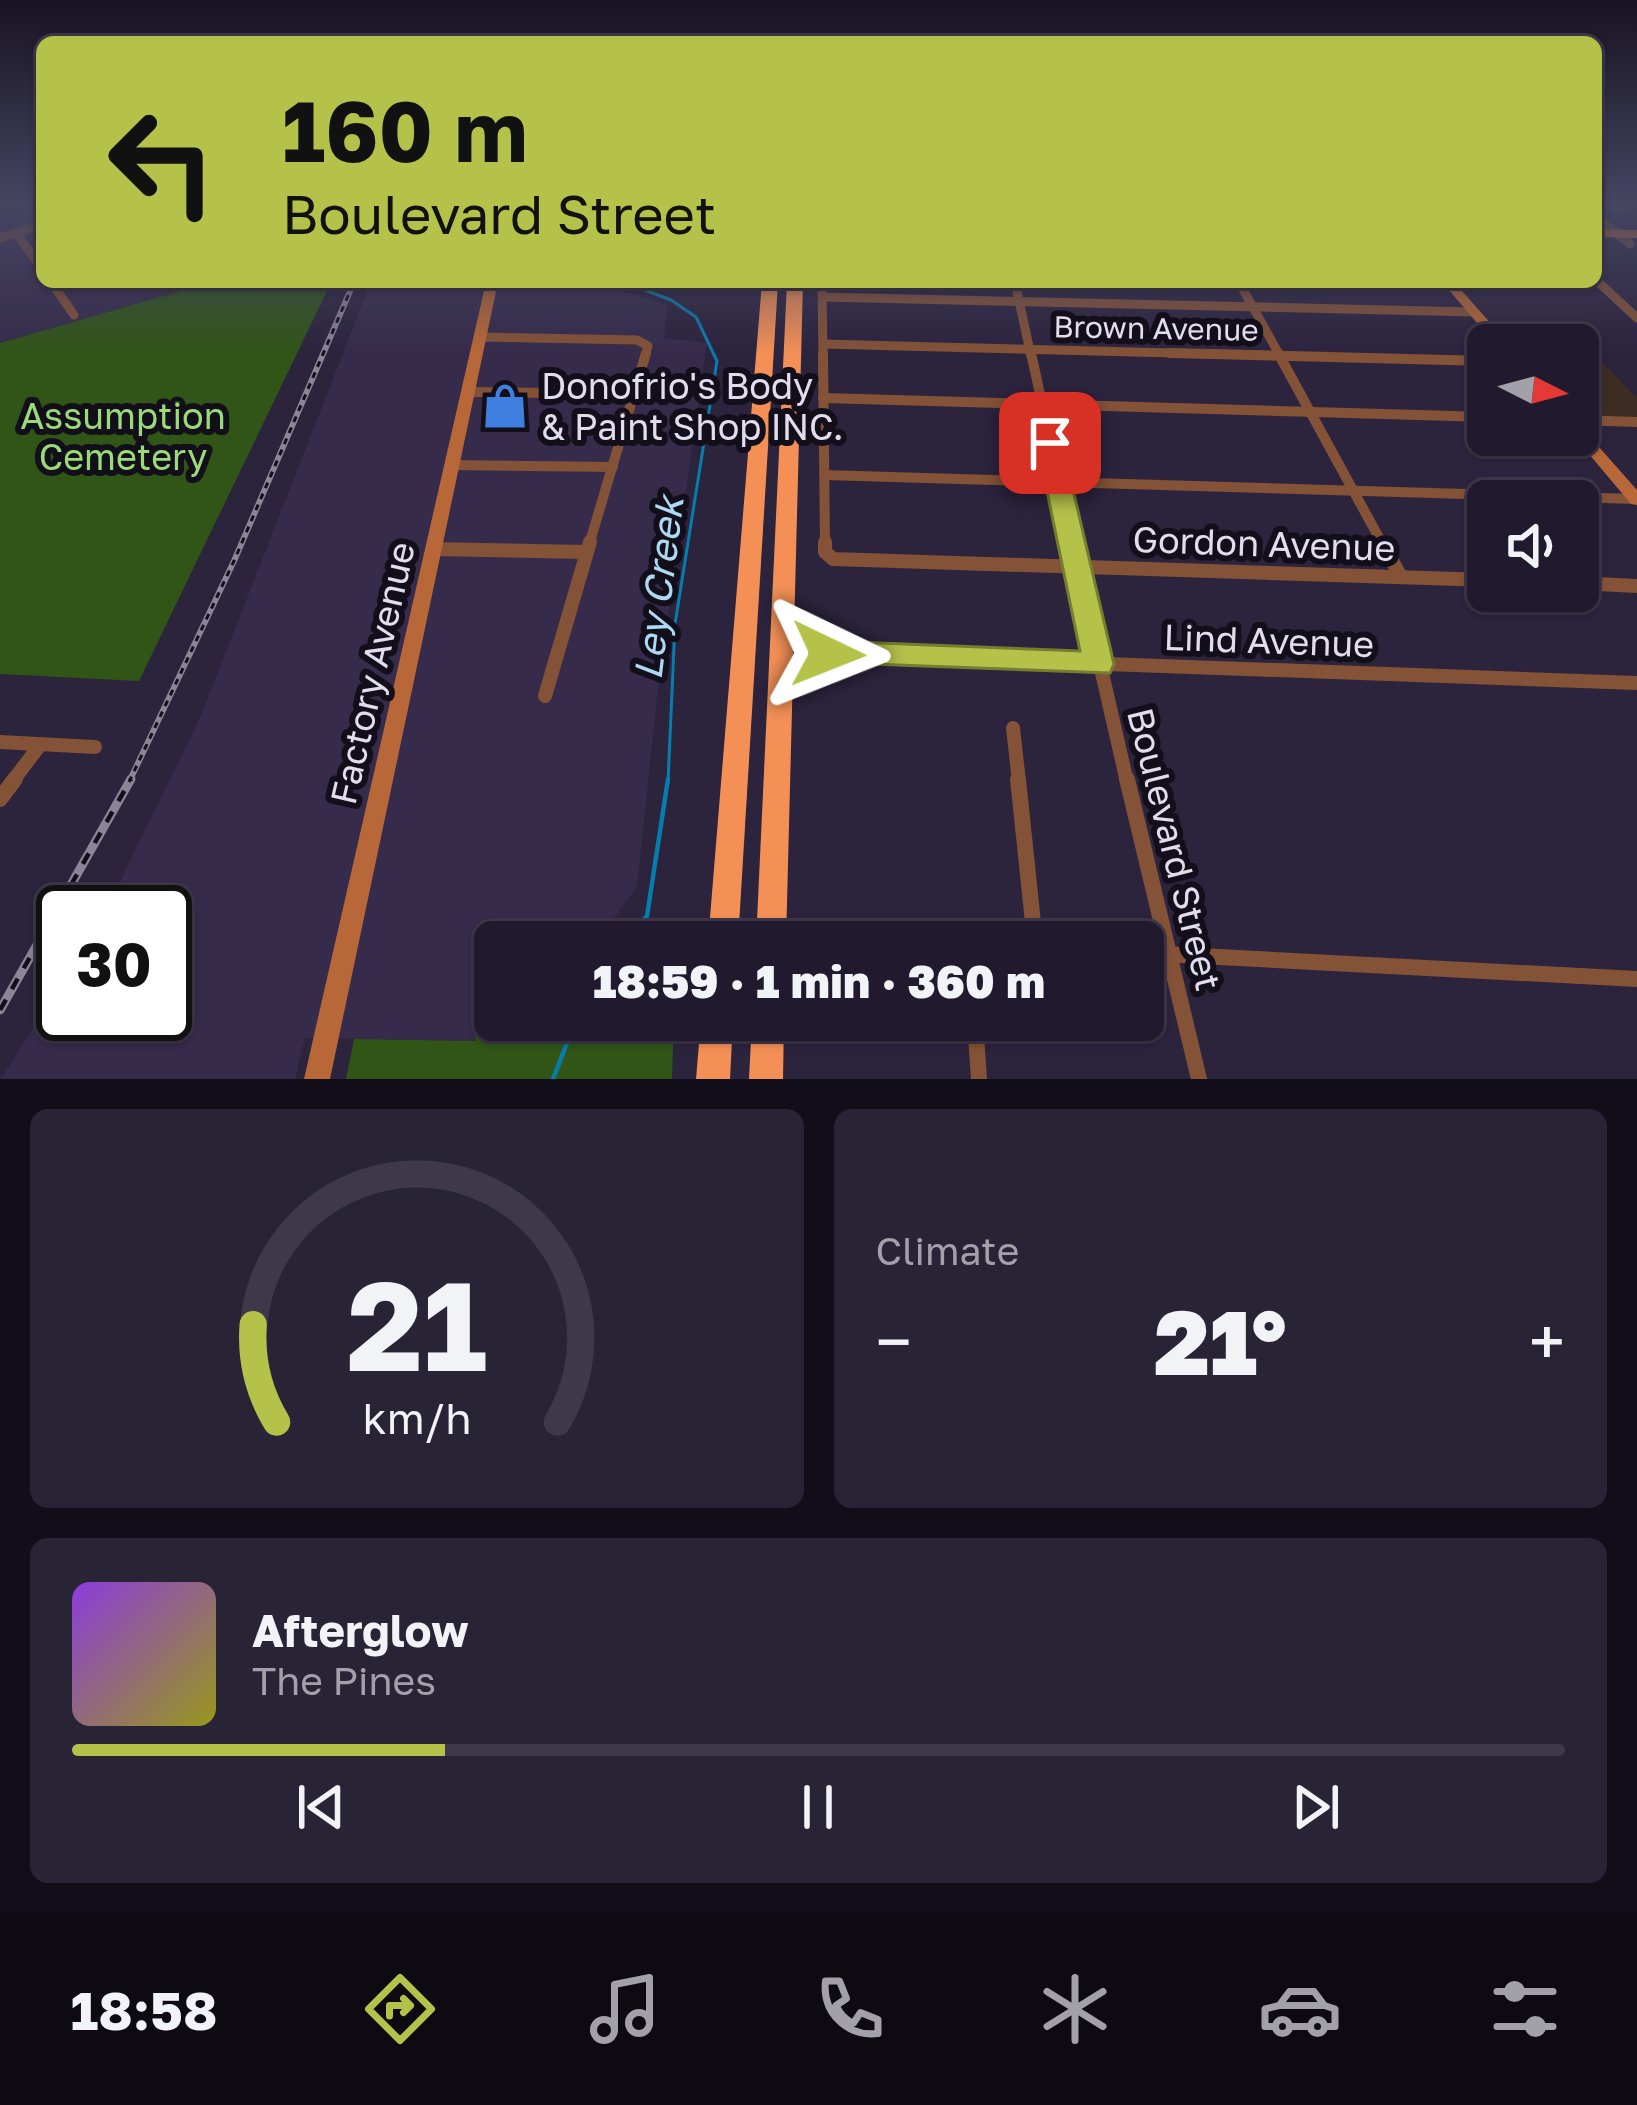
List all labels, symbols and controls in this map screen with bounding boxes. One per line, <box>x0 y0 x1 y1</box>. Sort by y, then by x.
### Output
text: 160 m <box>282 80 528 180</box>
icon: left <box>84 84 240 240</box>
text: Boulevard Street <box>282 181 716 246</box>
street label: Brown Avenue <box>1053 308 1259 348</box>
north arrow <box>1467 324 1599 456</box>
map controls <box>1467 324 1599 612</box>
place label: Donofrio's Body & Paint Shop INC. <box>541 364 844 448</box>
shop icon: Donofrio's Body & Paint Shop INC. <box>480 381 530 431</box>
pin <box>999 392 1101 494</box>
park label: Assumption Cemetery <box>20 394 226 478</box>
icon: arrive <box>1017 410 1083 476</box>
button: sound <box>1467 480 1599 612</box>
water label: Ley Creek <box>623 490 693 682</box>
street label: Gordon Avenue <box>1132 517 1396 569</box>
street label: Factory Avenue <box>321 538 423 808</box>
position arrow <box>765 591 891 717</box>
street label: Lind Avenue <box>1163 615 1375 665</box>
street label: Boulevard Street <box>1119 703 1231 995</box>
speed limit sign: 30 <box>36 885 192 1041</box>
text: 18:59 · 1 min · 360 m <box>593 954 1045 1008</box>
text: Climate <box>876 1227 1019 1274</box>
text: 21 <box>347 1249 487 1398</box>
text: 21° <box>1154 1287 1287 1395</box>
text: − <box>876 1301 912 1381</box>
text: + <box>1529 1301 1565 1381</box>
text: km/h <box>362 1391 471 1442</box>
text: Afterglow <box>252 1603 469 1657</box>
text: The Pines <box>252 1657 436 1704</box>
icon: previous <box>288 1774 354 1840</box>
icon: pause <box>785 1774 851 1840</box>
icon: next <box>1283 1774 1349 1840</box>
icon: directions <box>358 1967 442 2051</box>
icon: music <box>583 1967 667 2051</box>
icon: phone <box>808 1967 892 2051</box>
icon: climate <box>1033 1967 1117 2051</box>
icon: car <box>1258 1967 1342 2051</box>
icon: filters <box>1483 1967 1567 2051</box>
text: 18:58 <box>70 1977 218 2042</box>

